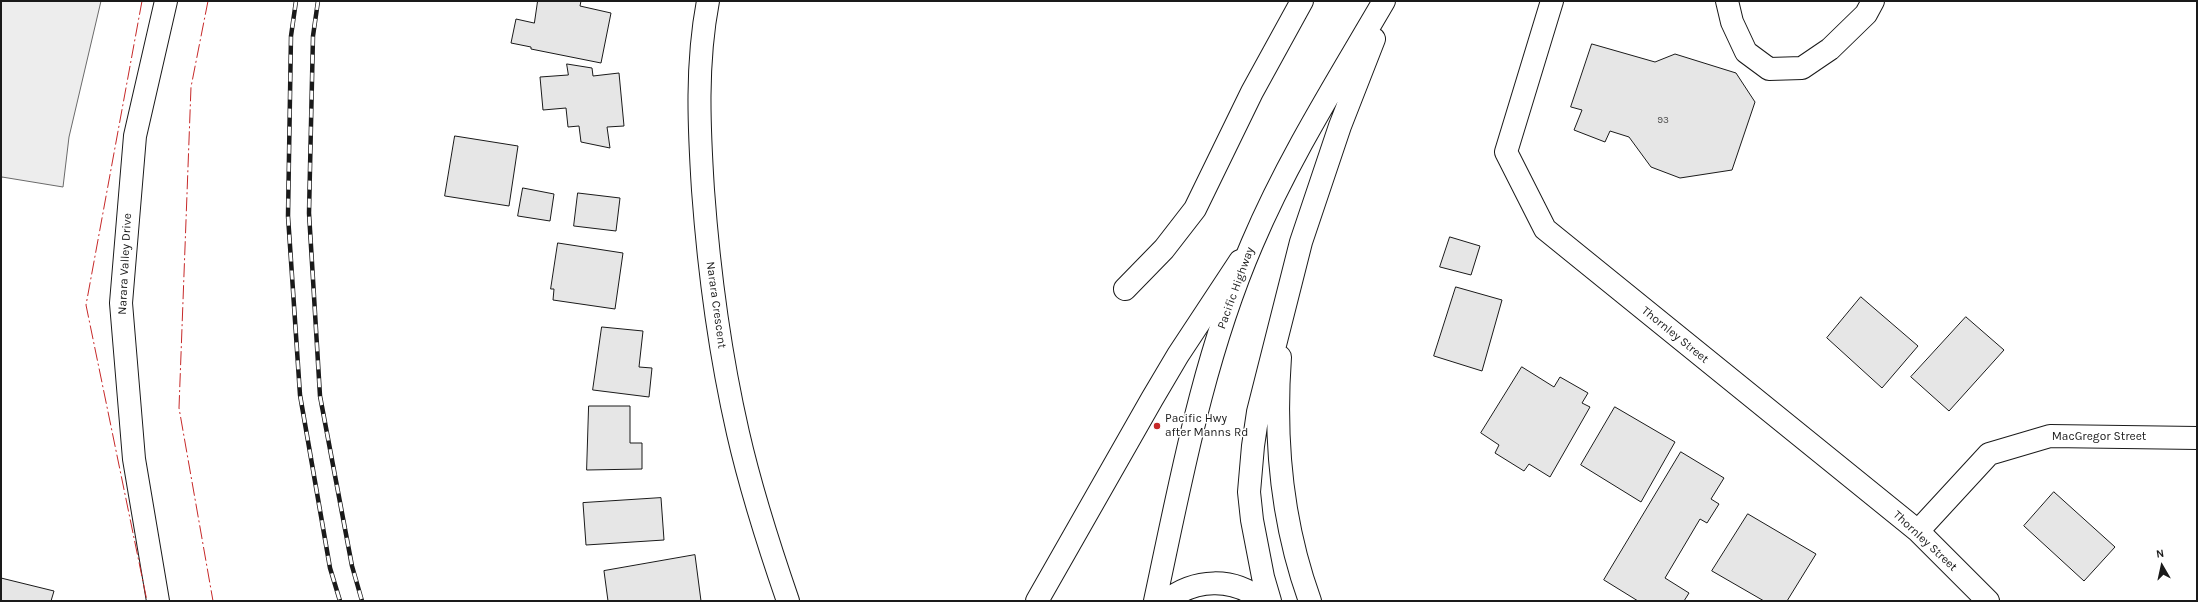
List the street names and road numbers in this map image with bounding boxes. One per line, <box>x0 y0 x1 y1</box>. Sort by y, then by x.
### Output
street label: Narara Valley Drive <box>115 213 135 315</box>
street label: Pacific Highway <box>1214 245 1258 331</box>
street label: Narara Crescent <box>703 261 729 349</box>
street label: Thornley Street <box>1638 304 1712 366</box>
street label: MacGregor Street <box>2052 430 2146 444</box>
street label: Thornley Street <box>1890 508 1960 574</box>

